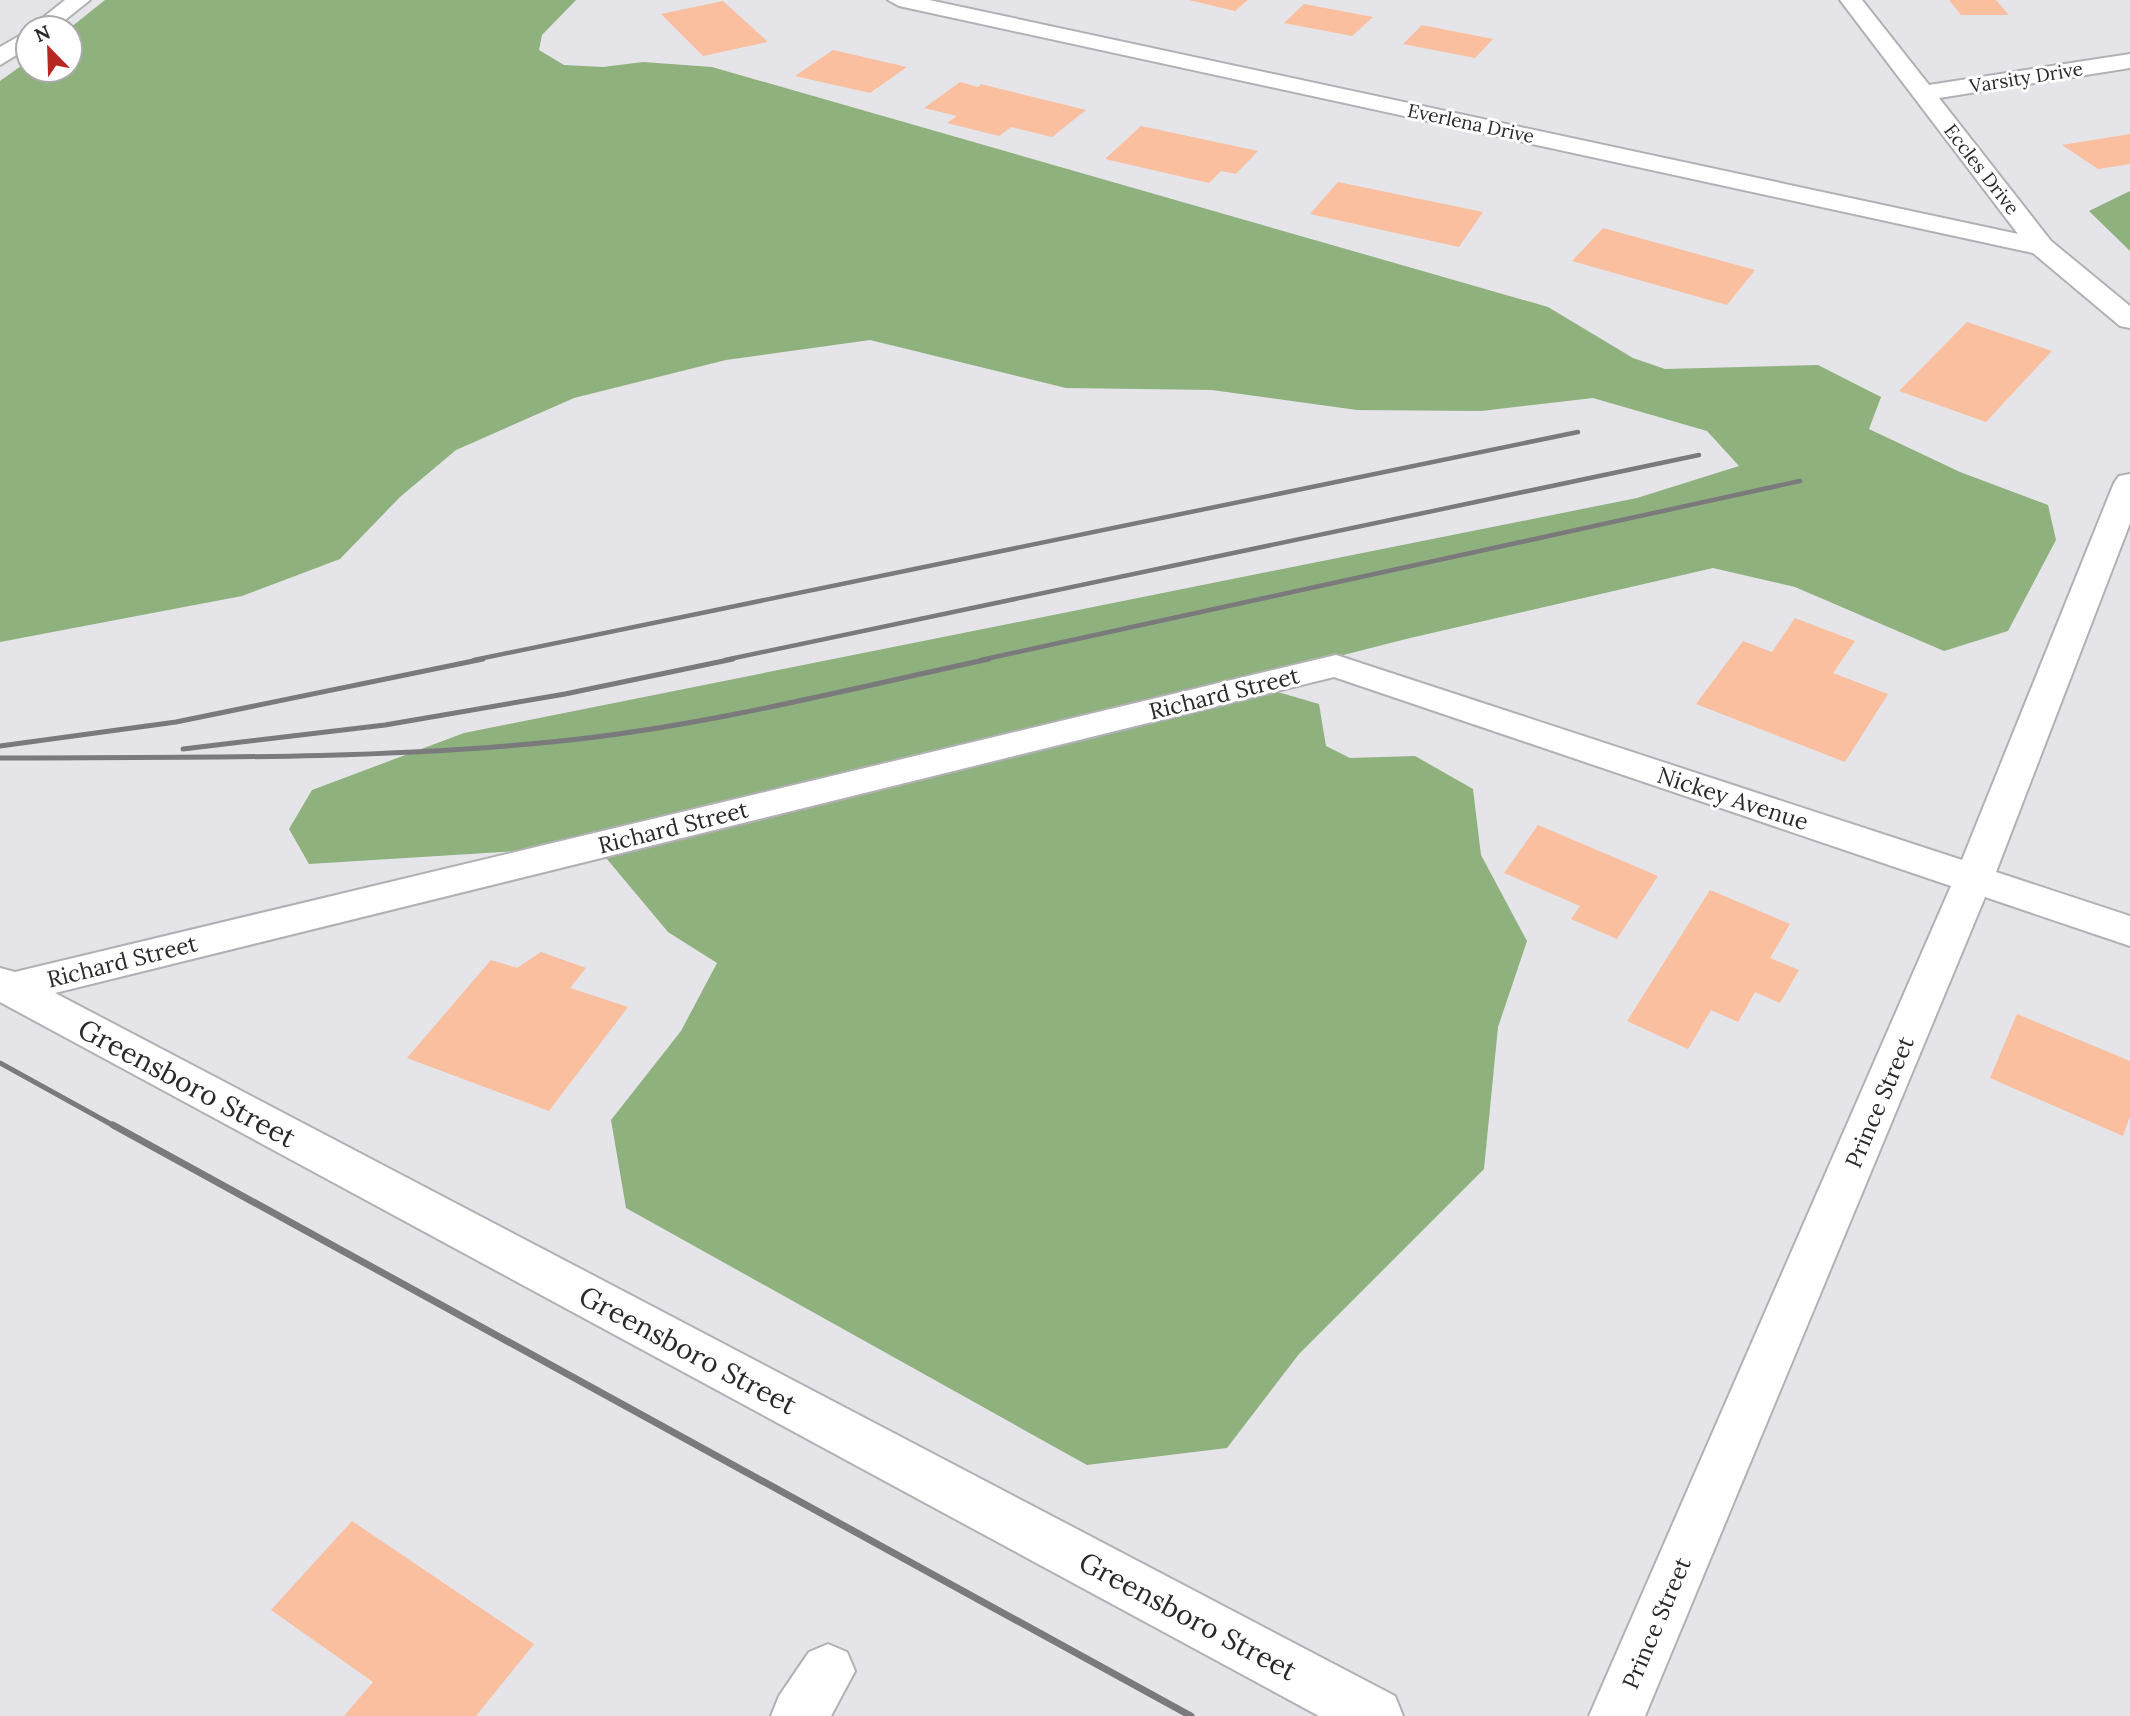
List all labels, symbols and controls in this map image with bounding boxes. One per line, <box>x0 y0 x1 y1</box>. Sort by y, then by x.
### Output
north arrow <box>14 14 84 84</box>
text: N <box>31 19 54 47</box>
street label: Varsity Drive <box>1967 56 2084 98</box>
street label: Everlena Drive <box>1405 98 1537 148</box>
street label: Eccles Drive <box>1939 119 2025 219</box>
street label: Richard Street <box>1146 660 1302 726</box>
street label: Nickey Avenue <box>1654 760 1812 836</box>
street label: Richard Street <box>595 794 751 860</box>
street label: Richard Street <box>44 928 200 994</box>
street label: Greensboro Street <box>72 1011 302 1156</box>
street label: Prince Street <box>1838 1032 1920 1172</box>
street label: Greensboro Street <box>573 1278 803 1423</box>
street label: Greensboro Street <box>1073 1544 1303 1689</box>
street label: Prince Street <box>1615 1553 1697 1693</box>

